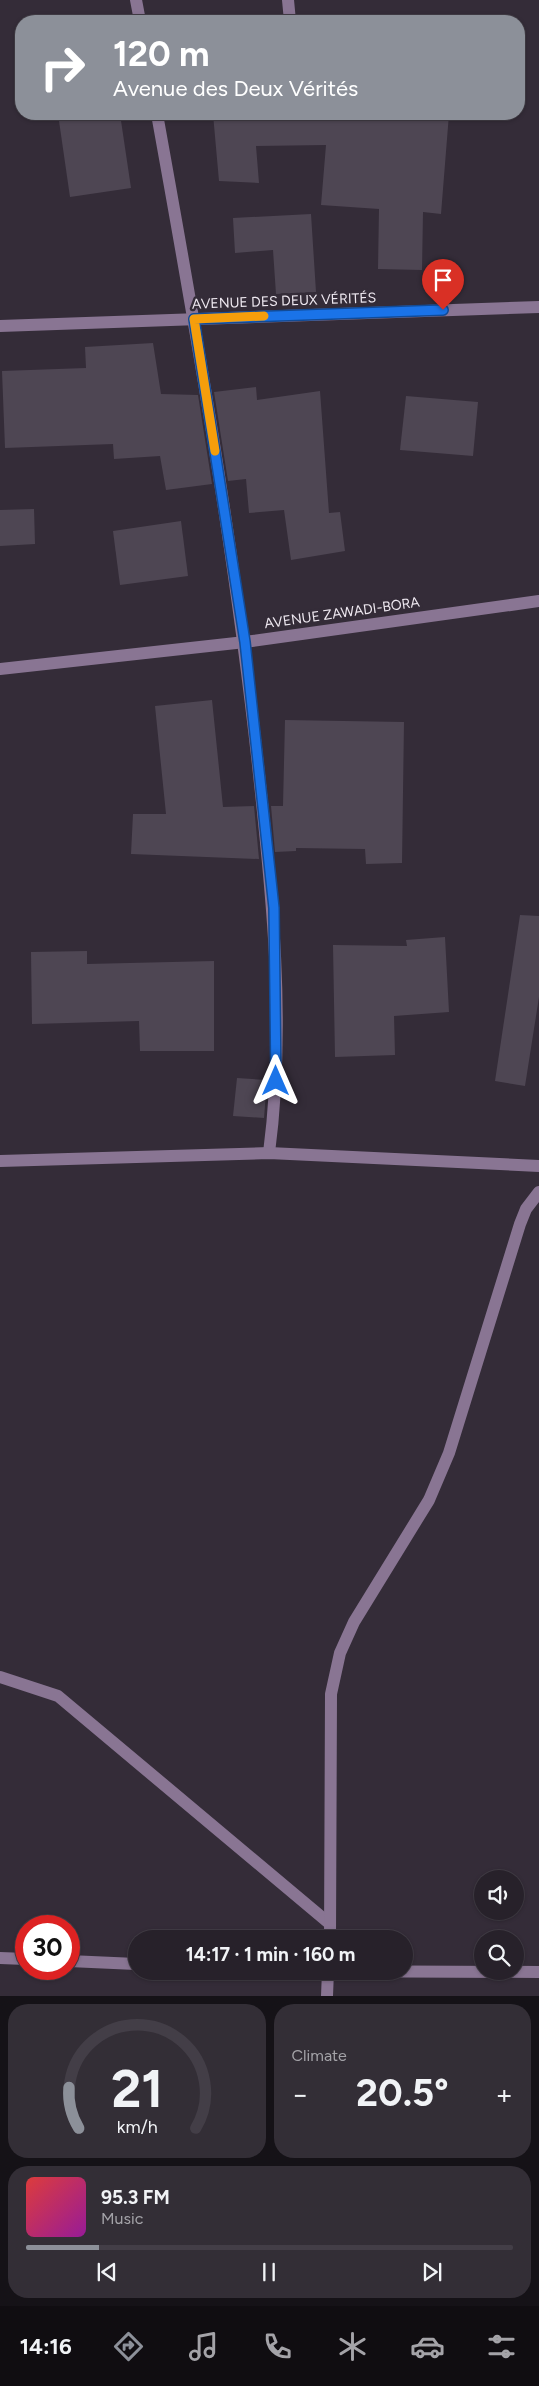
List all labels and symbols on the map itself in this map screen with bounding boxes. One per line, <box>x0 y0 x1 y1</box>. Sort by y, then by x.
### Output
pin <box>422 259 464 310</box>
street label: AVENUE DES DEUX VÉRITÉS <box>192 289 376 313</box>
street label: AVENUE ZAWADI-BORA <box>263 594 421 632</box>
position arrow <box>249 1054 301 1106</box>
speed limit sign: 30 <box>15 1915 80 1980</box>

